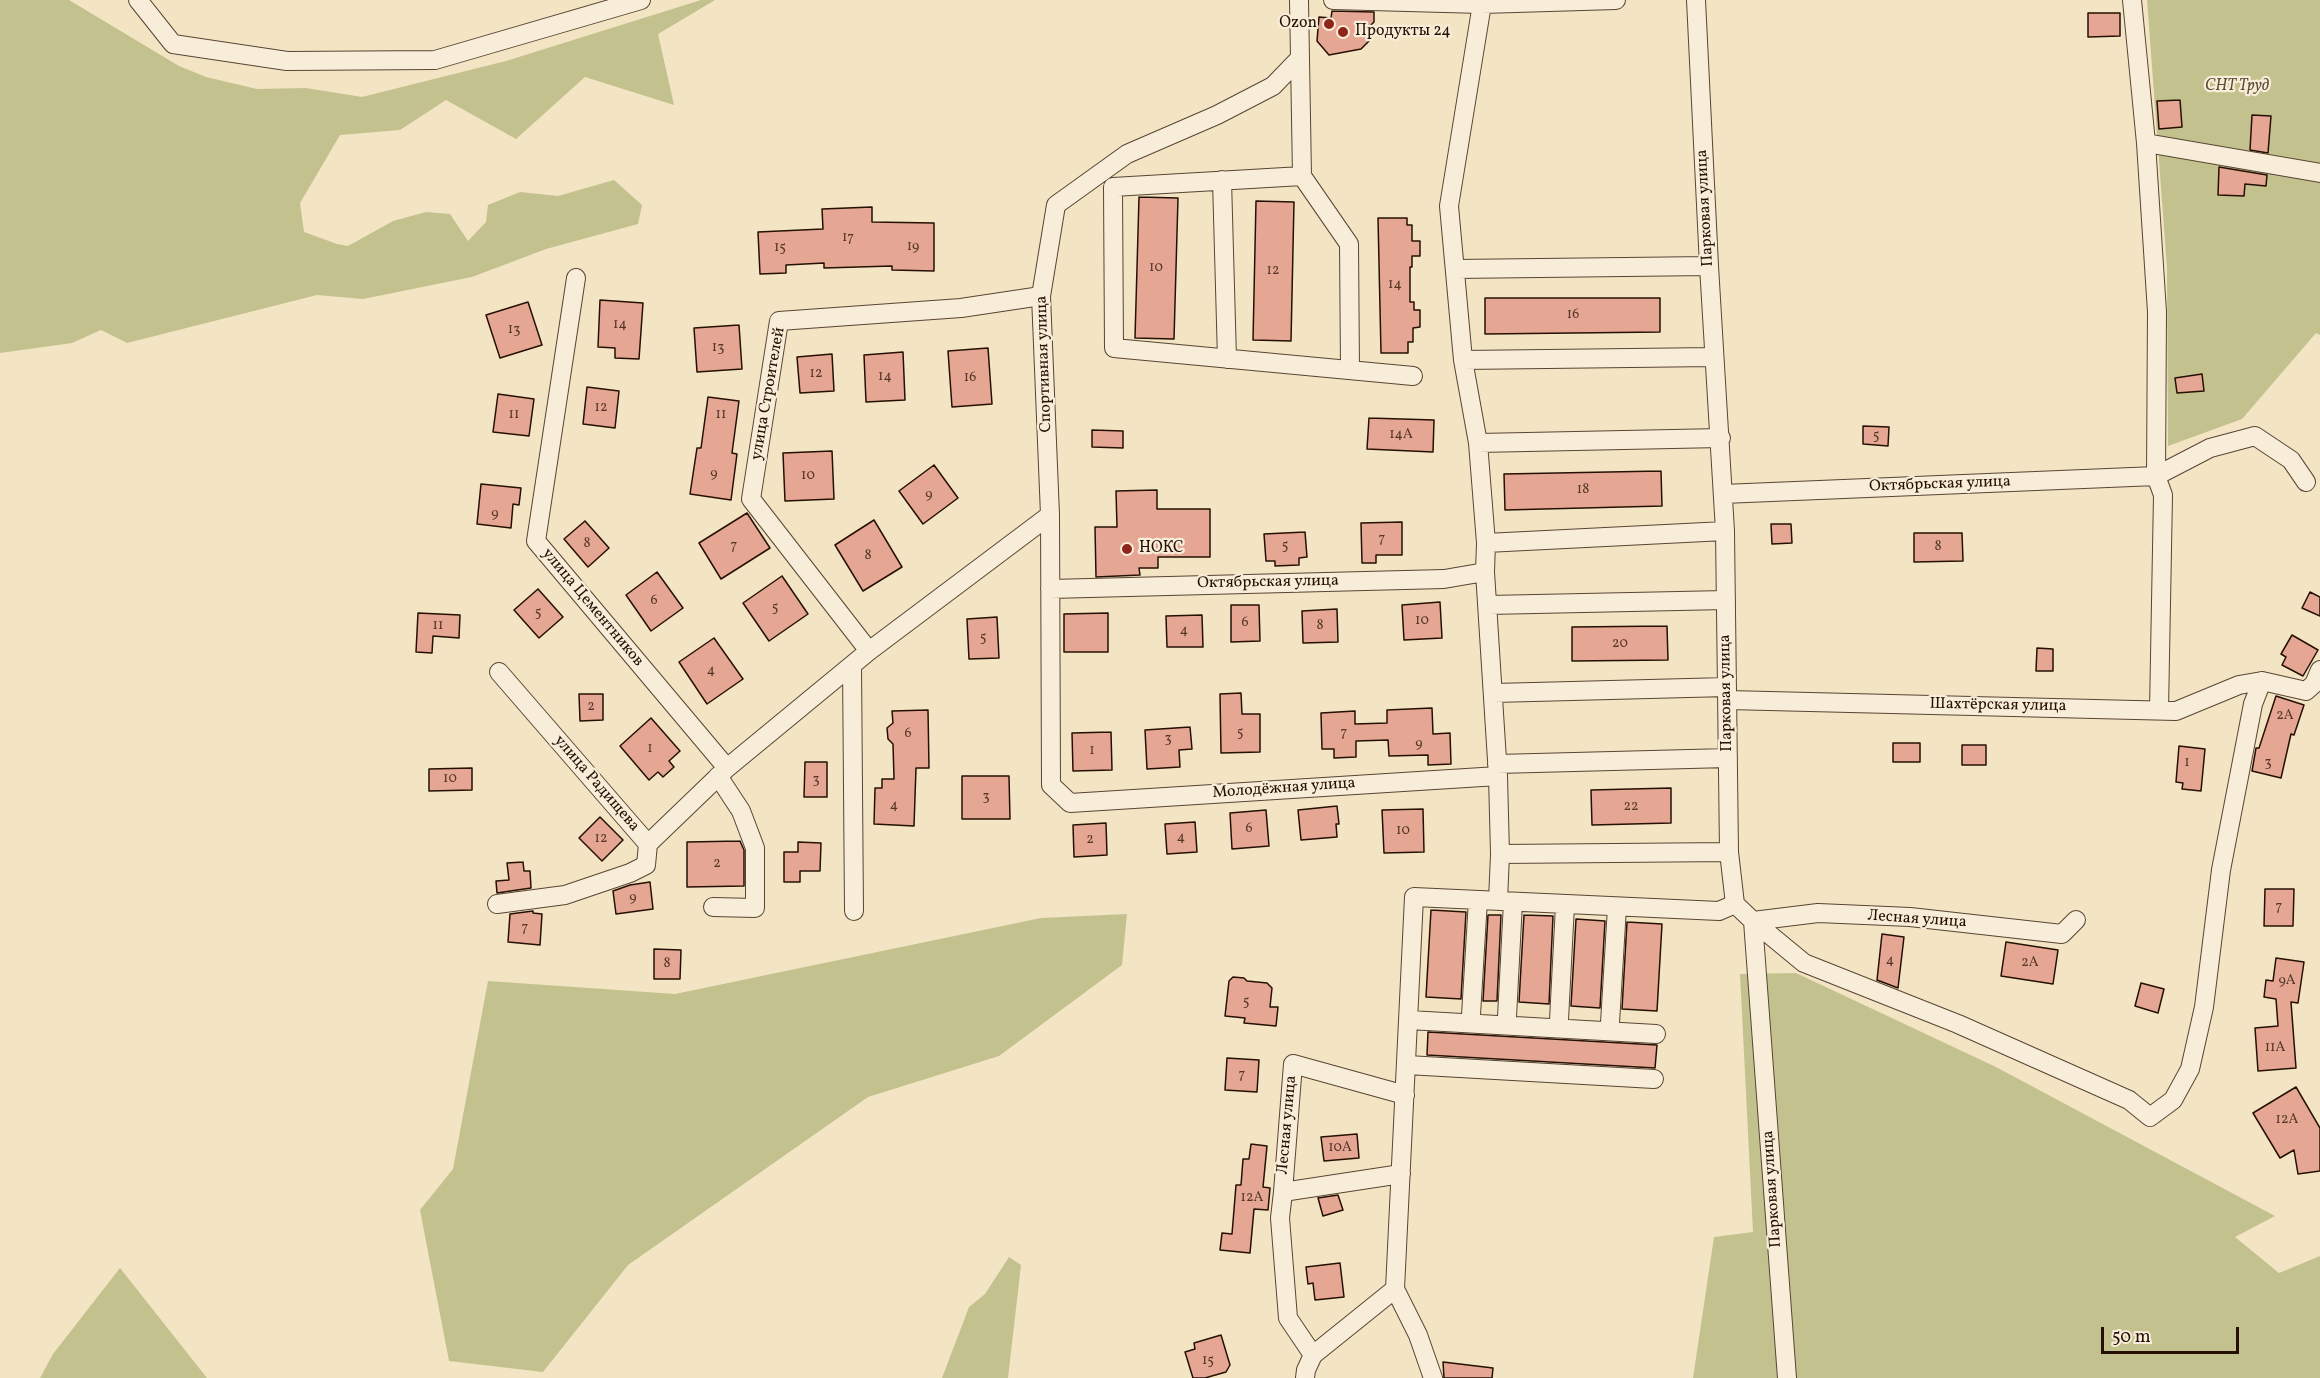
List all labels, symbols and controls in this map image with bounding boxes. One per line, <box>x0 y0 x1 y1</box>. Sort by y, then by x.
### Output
place label: Ozon <box>1279 14 1317 34</box>
marker: Ozon <box>1322 17 1336 31</box>
place label: Продукты 24 <box>1355 22 1451 42</box>
marker: Продукты 24 <box>1336 25 1350 39</box>
park label: СНТ Труд <box>2205 77 2269 97</box>
street label: Парковая улица <box>1693 149 1719 267</box>
house number: 17 <box>842 230 854 246</box>
house number: 19 <box>907 239 919 255</box>
house number: 15 <box>774 240 786 256</box>
house number: 10 <box>1149 260 1163 276</box>
house number: 12 <box>1267 263 1279 279</box>
house number: 14 <box>1388 277 1402 293</box>
street label: Спортивная улица <box>1033 295 1057 433</box>
house number: 16 <box>1567 307 1579 323</box>
house number: 14 <box>613 317 627 333</box>
house number: 13 <box>508 322 520 338</box>
street label: улица Строителей <box>748 326 790 462</box>
house number: 13 <box>712 340 724 356</box>
house number: 12 <box>810 366 822 382</box>
house number: 14 <box>878 369 892 385</box>
house number: 16 <box>964 370 976 386</box>
house number: 12 <box>595 400 607 416</box>
house number: 11 <box>509 407 519 423</box>
house number: 11 <box>716 407 726 423</box>
house number: 14А <box>1389 427 1413 443</box>
house number: 5 <box>1873 428 1879 444</box>
house number: 9 <box>710 466 718 482</box>
house number: 10 <box>801 468 815 484</box>
street label: Октябрьская улица <box>1869 473 2011 497</box>
house number: 18 <box>1577 482 1589 498</box>
house number: 9 <box>925 487 933 503</box>
house number: 9 <box>491 506 499 522</box>
house number: 7 <box>1379 531 1385 547</box>
house number: 8 <box>583 536 591 552</box>
house number: 7 <box>731 538 737 554</box>
house number: 5 <box>1282 538 1288 554</box>
place label: НОКС <box>1139 539 1184 559</box>
house number: 8 <box>1934 539 1942 555</box>
marker: НОКС <box>1120 542 1134 556</box>
street label: улица Цементников <box>537 545 647 671</box>
house number: 8 <box>864 548 872 564</box>
street label: Октябрьская улица <box>1197 572 1339 594</box>
house number: 6 <box>650 593 658 609</box>
house number: 5 <box>772 600 778 616</box>
house number: 5 <box>535 605 541 621</box>
house number: 10 <box>1415 613 1429 629</box>
house number: 6 <box>1241 615 1249 631</box>
house number: 11 <box>433 618 443 634</box>
house number: 8 <box>1316 618 1324 634</box>
house number: 4 <box>1180 623 1188 639</box>
house number: 5 <box>980 630 986 646</box>
street label: Парковая улица <box>1716 634 1738 752</box>
house number: 20 <box>1612 636 1628 652</box>
house number: 4 <box>707 663 715 679</box>
street label: Шахтёрская улица <box>1929 695 2067 717</box>
house number: 2 <box>587 699 595 715</box>
house number: 2А <box>2276 708 2294 724</box>
house number: 5 <box>1237 725 1243 741</box>
house number: 7 <box>1341 725 1347 741</box>
house number: 6 <box>904 726 912 742</box>
house number: 3 <box>1164 731 1172 747</box>
street label: улица Радищева <box>549 732 643 836</box>
house number: 9 <box>1415 736 1423 752</box>
house number: 1 <box>647 741 653 757</box>
house number: 1 <box>1089 743 1095 759</box>
house number: 1 <box>2184 755 2190 771</box>
house number: 3 <box>2264 755 2272 771</box>
house number: 10 <box>443 771 457 787</box>
house number: 3 <box>812 772 820 788</box>
street label: Молодёжная улица <box>1212 774 1356 804</box>
house number: 3 <box>982 789 990 805</box>
house number: 4 <box>890 798 898 814</box>
house number: 22 <box>1623 799 1639 815</box>
house number: 6 <box>1245 821 1253 837</box>
house number: 10 <box>1396 823 1410 839</box>
house number: 4 <box>1177 830 1185 846</box>
house number: 12 <box>595 831 607 847</box>
house number: 2 <box>1086 832 1094 848</box>
house number: 2 <box>713 856 721 872</box>
house number: 9 <box>629 890 637 906</box>
house number: 7 <box>2276 899 2282 915</box>
street label: Лесная улица <box>1867 907 1967 933</box>
house number: 7 <box>522 920 528 936</box>
house number: 4 <box>1886 953 1894 969</box>
house number: 2А <box>2021 955 2039 971</box>
house number: 8 <box>663 956 671 972</box>
house number: 9А <box>2278 973 2296 989</box>
house number: 5 <box>1243 994 1249 1010</box>
house number: 11А <box>2265 1040 2285 1056</box>
house number: 7 <box>1239 1067 1245 1083</box>
street label: Лесная улица <box>1274 1075 1302 1175</box>
house number: 12А <box>2276 1112 2298 1128</box>
street label: Парковая улица <box>1759 1130 1787 1248</box>
house number: 10А <box>1328 1140 1352 1156</box>
house number: 12А <box>1241 1190 1263 1206</box>
scale bar <box>2104 1315 2242 1353</box>
text: 50 m <box>2112 1325 2151 1350</box>
house number: 15 <box>1202 1353 1214 1369</box>

